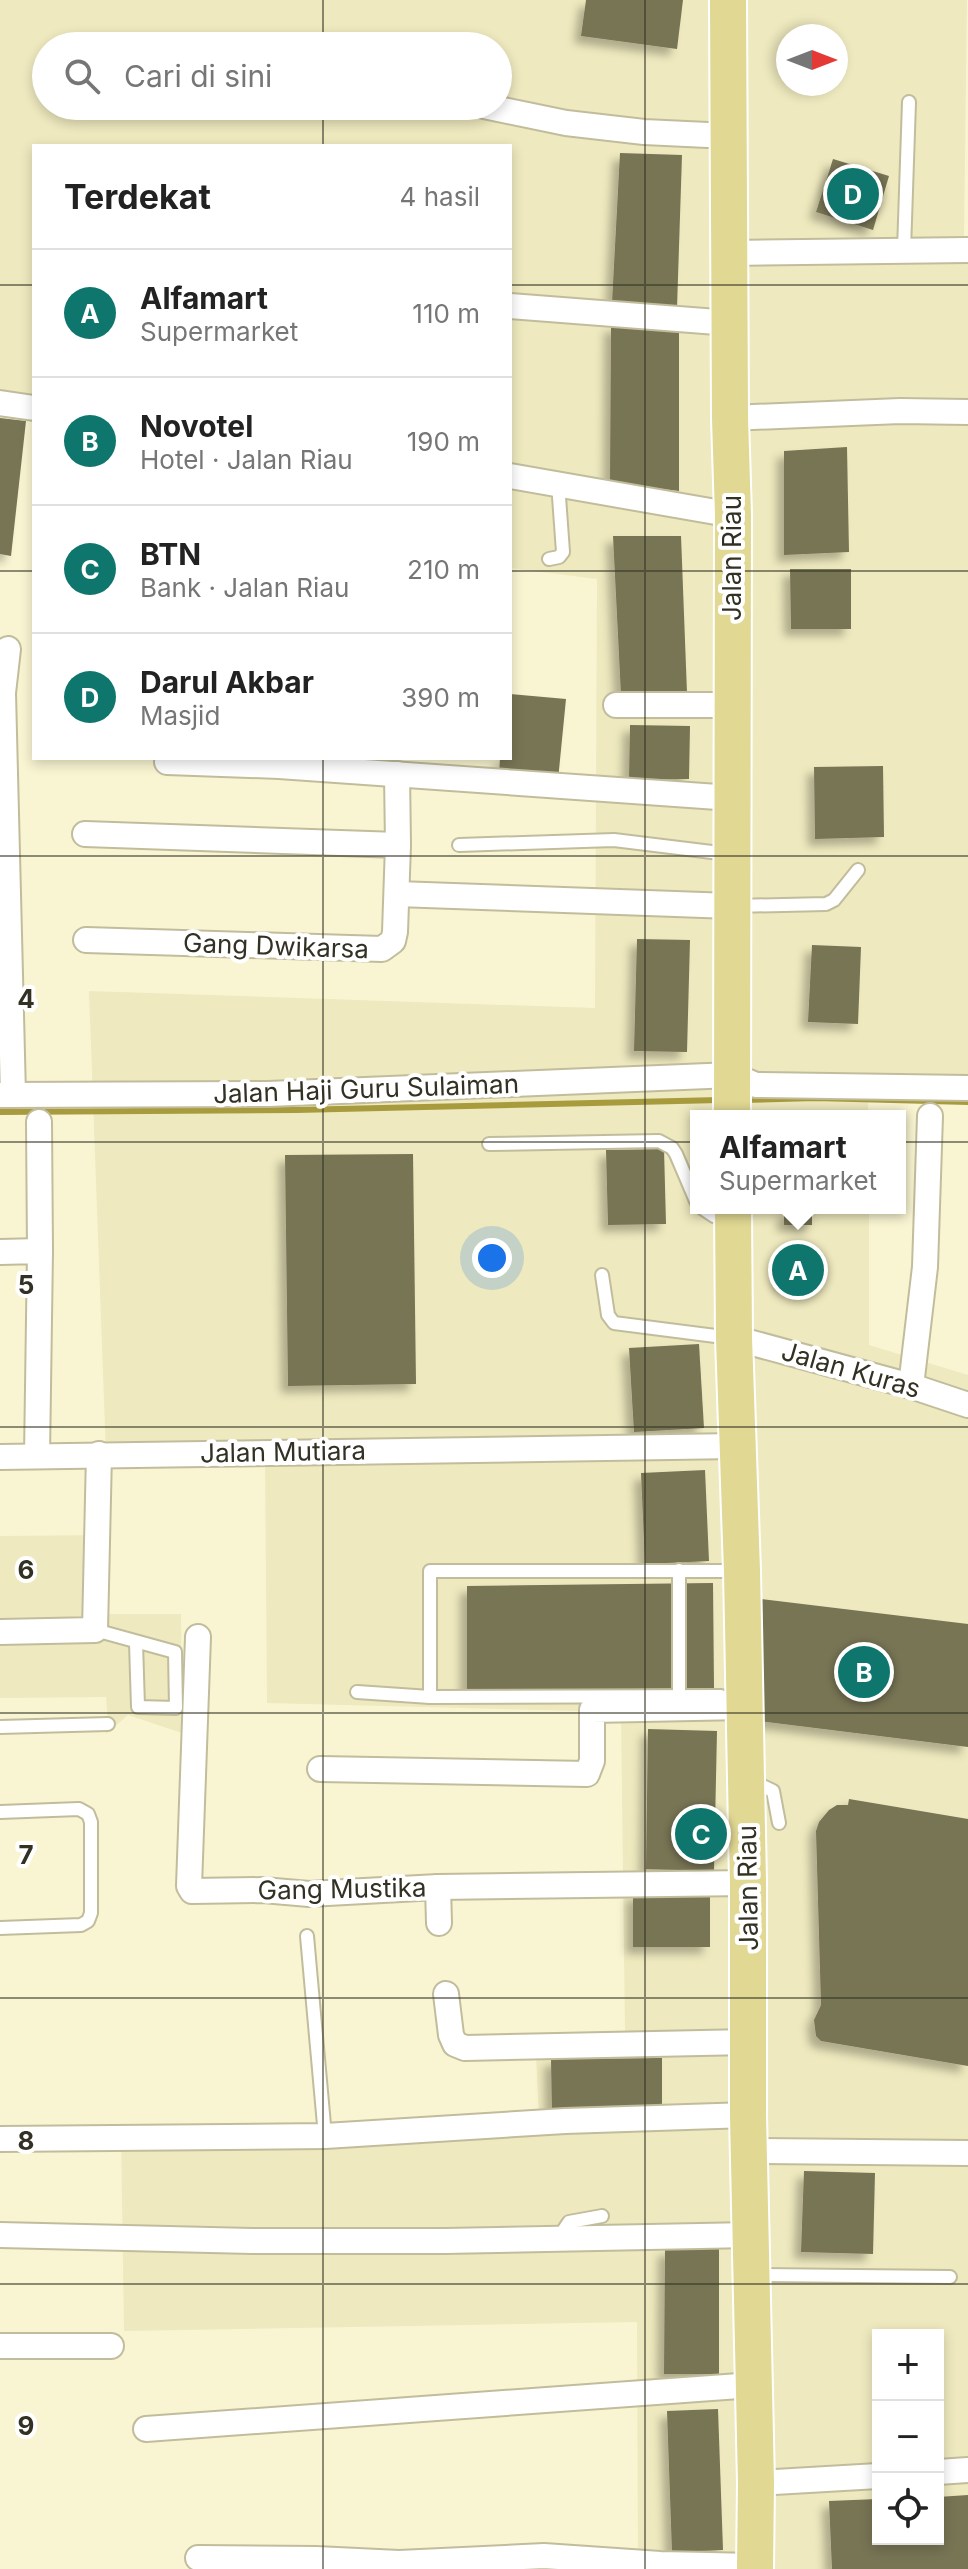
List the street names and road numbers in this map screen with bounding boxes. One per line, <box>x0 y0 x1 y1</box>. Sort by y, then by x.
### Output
street label: Jalan Riau <box>716 495 747 621</box>
street label: Gang Dwikarsa <box>183 927 369 964</box>
street label: Jalan Haji Guru Sulaiman <box>212 1068 519 1109</box>
street label: Jalan Kuras <box>778 1335 924 1404</box>
street label: Jalan Mutiara <box>200 1435 366 1468</box>
street label: Jalan Riau <box>731 1825 764 1951</box>
street label: Gang Mustika <box>257 1872 427 1905</box>

